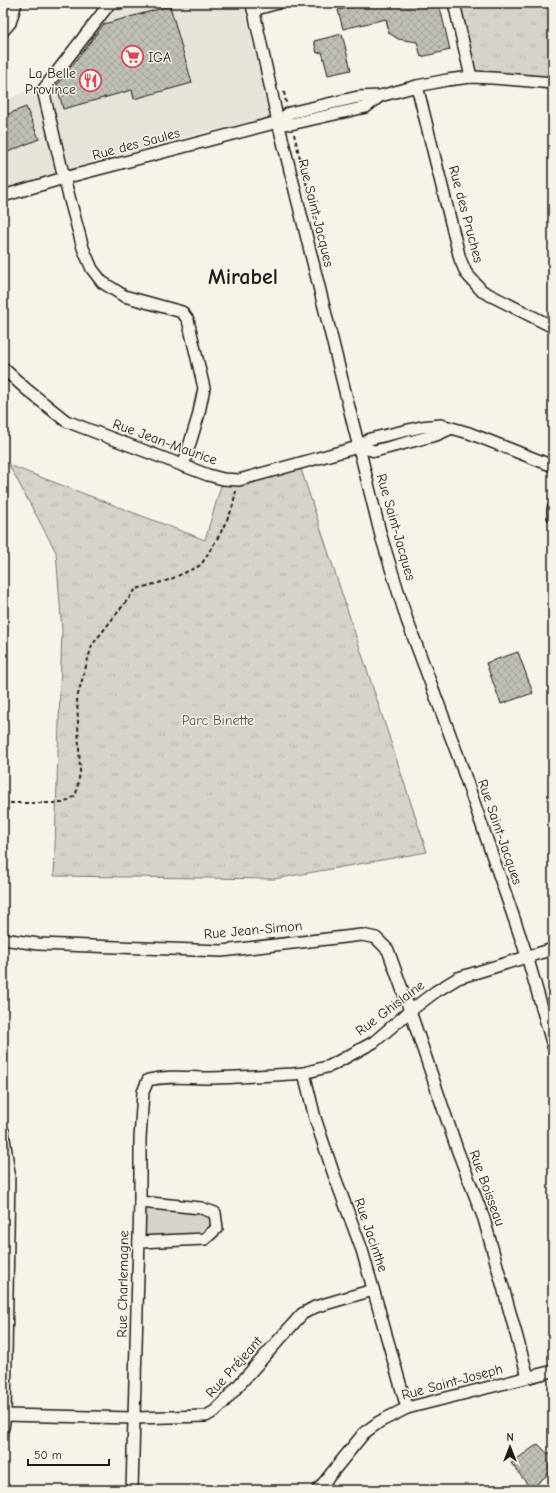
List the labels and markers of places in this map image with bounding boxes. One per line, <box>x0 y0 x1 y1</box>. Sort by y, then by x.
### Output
supermarket icon: IGA <box>120 44 146 70</box>
place label: IGA <box>148 49 171 66</box>
place label: La Belle Province <box>25 65 76 98</box>
restaurant icon: La Belle Province <box>78 68 104 94</box>

